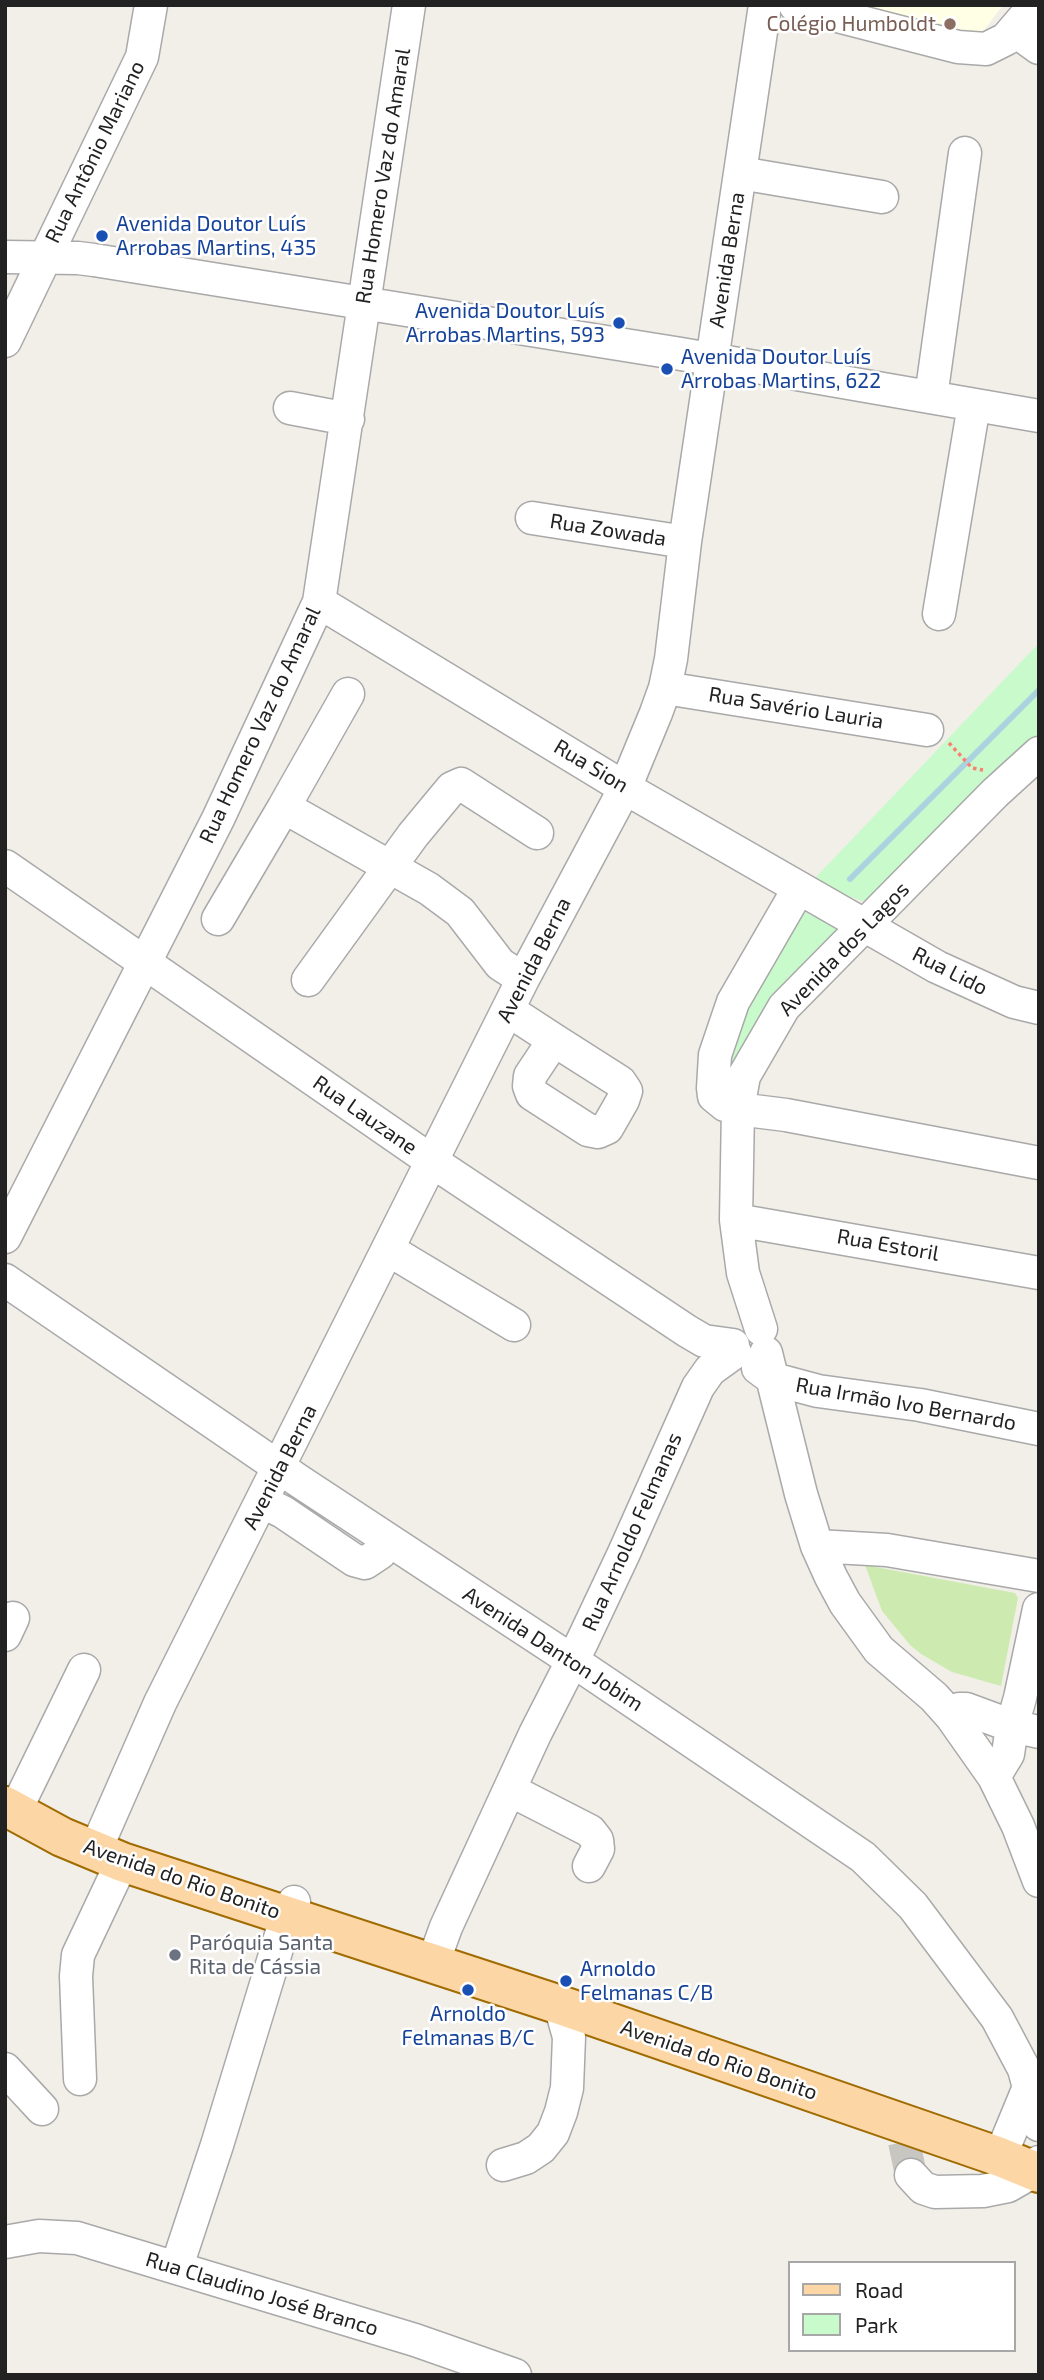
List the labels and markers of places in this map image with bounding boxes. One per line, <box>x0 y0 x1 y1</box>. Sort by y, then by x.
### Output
place label: Colégio Humboldt <box>766 11 936 37</box>
marker: Colégio Humboldt <box>942 16 958 32</box>
place label: Avenida Doutor Luís Arrobas Martins, 435 <box>116 211 316 261</box>
marker: Avenida Doutor Luís Arrobas Martins, 435 <box>94 228 110 244</box>
place label: Avenida Doutor Luís Arrobas Martins, 593 <box>406 298 605 348</box>
marker: Avenida Doutor Luís Arrobas Martins, 593 <box>611 315 627 331</box>
place label: Avenida Doutor Luís Arrobas Martins, 622 <box>681 344 881 394</box>
marker: Avenida Doutor Luís Arrobas Martins, 622 <box>659 361 675 377</box>
place label: Paróquia Santa Rita de Cássia <box>189 1930 333 1980</box>
marker: Paróquia Santa Rita de Cássia <box>167 1947 183 1963</box>
place label: Arnoldo Felmanas C/B <box>580 1956 713 2006</box>
marker: Arnoldo Felmanas C/B <box>558 1973 574 1989</box>
marker: Arnoldo Felmanas B/C <box>460 1982 476 1998</box>
place label: Arnoldo Felmanas B/C <box>402 2001 534 2051</box>

